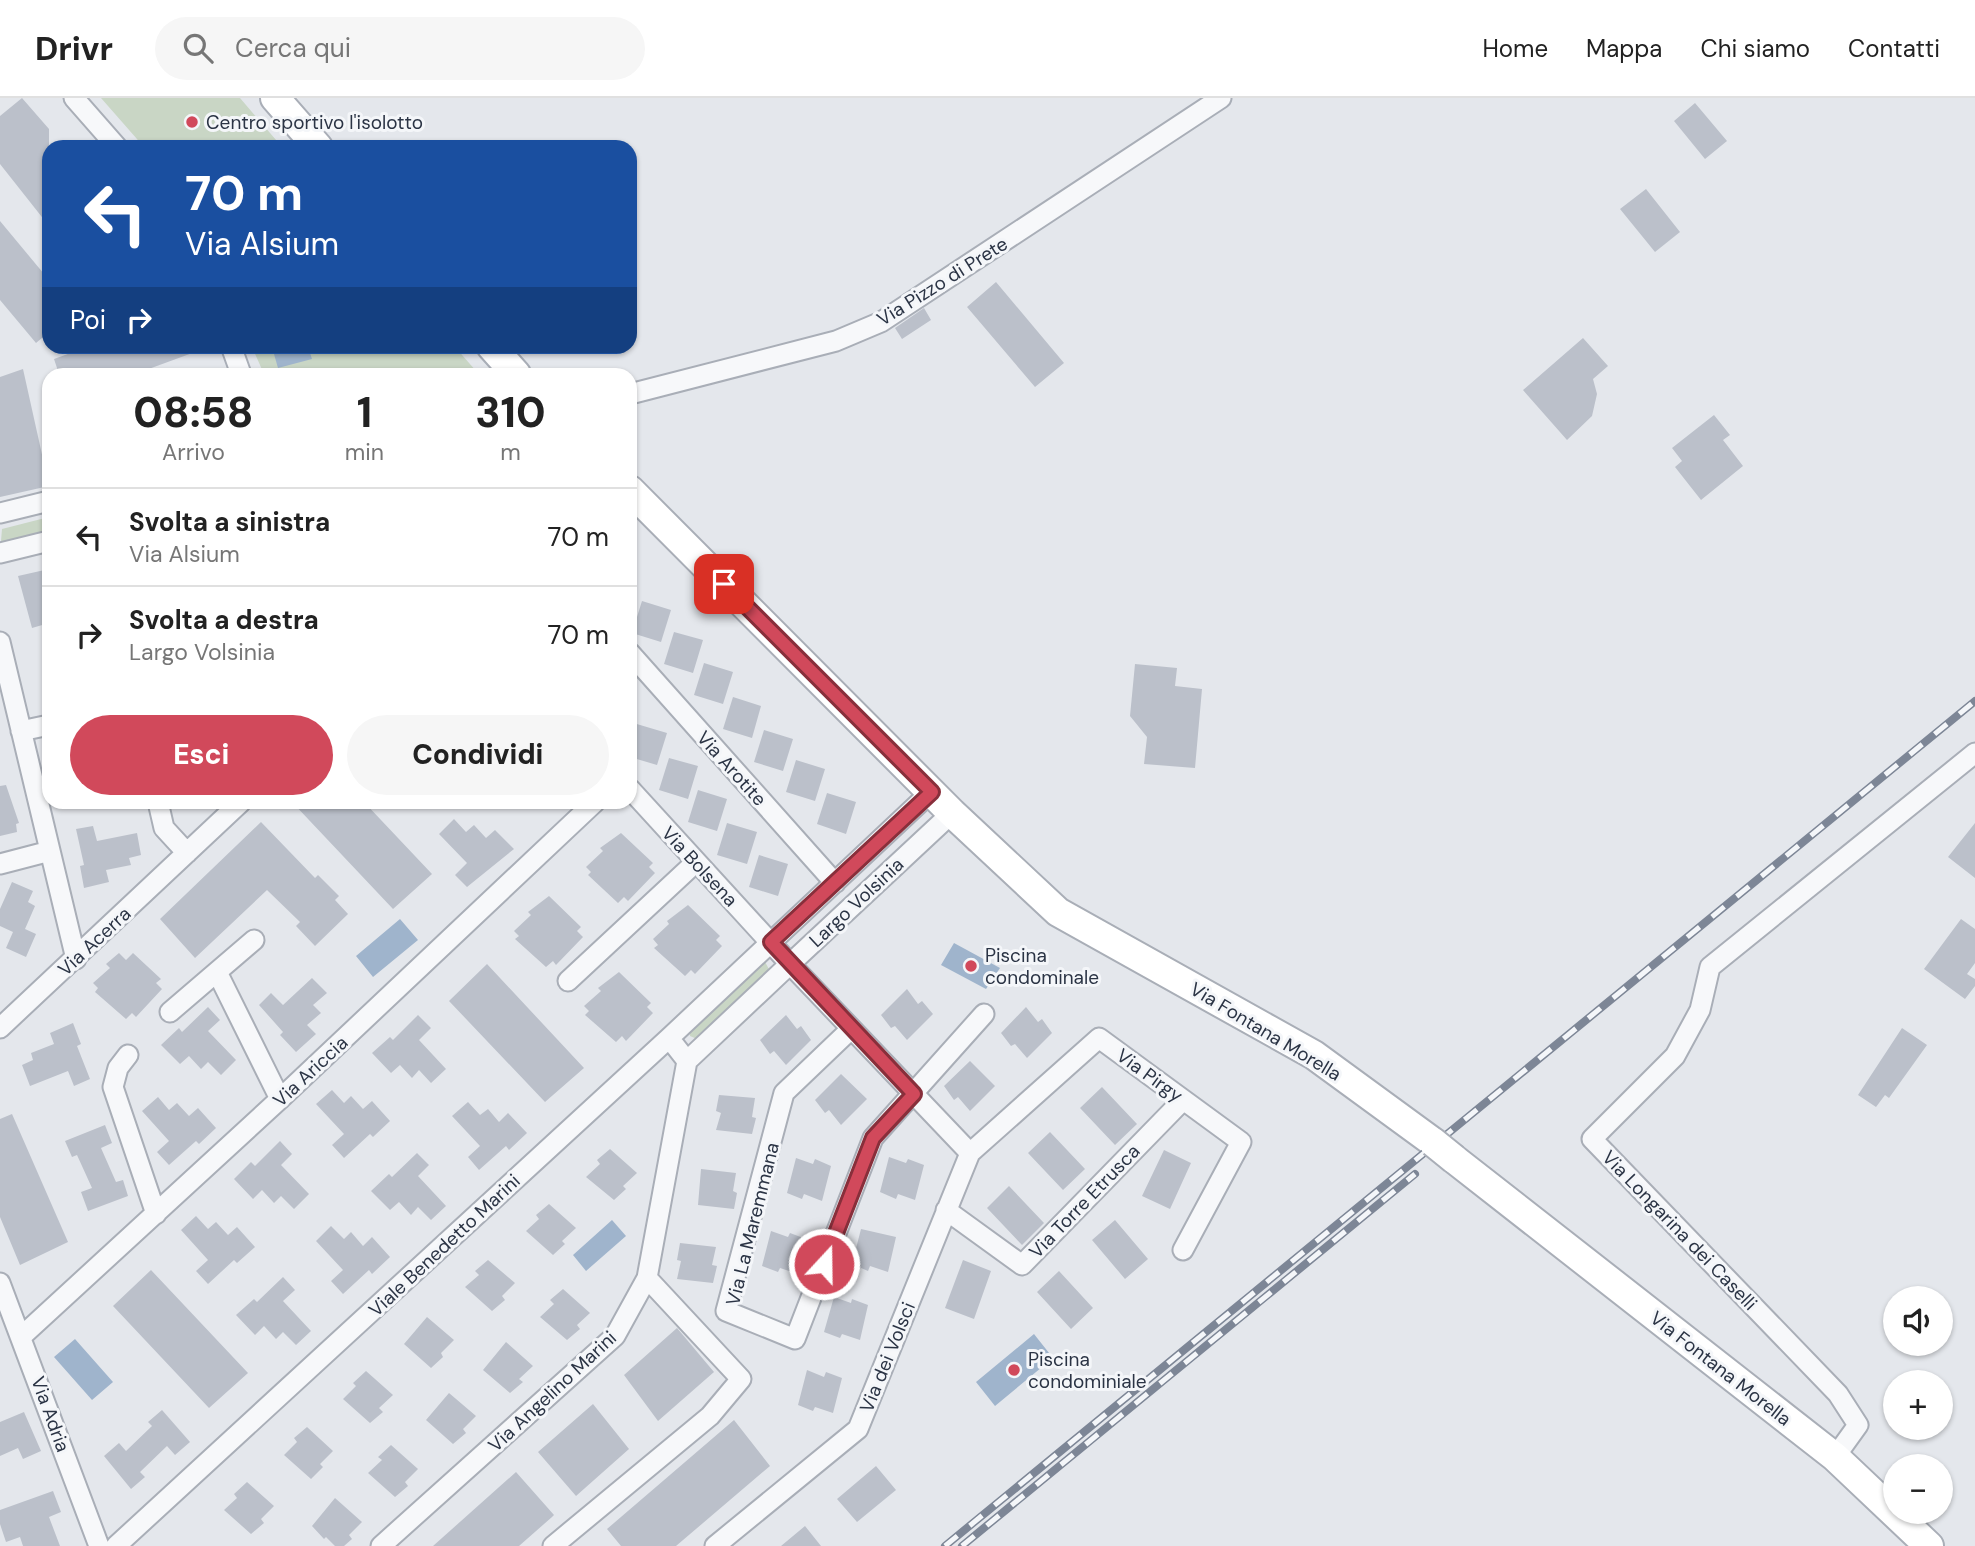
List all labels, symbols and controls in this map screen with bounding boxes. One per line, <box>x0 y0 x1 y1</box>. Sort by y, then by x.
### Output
search box <box>155 17 645 80</box>
text: Drivr <box>35 27 113 70</box>
icon: search <box>179 29 217 67</box>
text: Cerca qui <box>235 31 351 65</box>
text: Home <box>1482 33 1548 64</box>
text: Mappa <box>1586 33 1662 64</box>
text: Chi siamo <box>1700 33 1810 64</box>
text: Contatti <box>1848 33 1940 64</box>
place label: Centro sportivo l'isolotto <box>206 110 423 135</box>
marker: Centro sportivo l'isolotto <box>184 114 200 130</box>
text: 70 m <box>185 161 303 225</box>
icon: left <box>70 168 161 259</box>
text: Via Alsium <box>185 223 339 265</box>
street label: Via Pizzo di Prete <box>872 231 1012 332</box>
icon: right <box>120 301 158 339</box>
text: Poi <box>70 303 106 337</box>
text: 08:58 <box>133 385 253 440</box>
text: 1 <box>357 385 372 440</box>
text: 310 <box>475 385 546 440</box>
text: Arrivo <box>162 437 225 467</box>
text: min <box>345 437 384 467</box>
text: m <box>500 437 521 467</box>
text: Svolta a sinistra <box>129 505 330 539</box>
icon: left <box>70 518 108 556</box>
text: 70 m <box>548 520 609 554</box>
text: Via Alsium <box>129 539 240 569</box>
pin <box>694 554 754 614</box>
icon: arrive <box>705 565 743 603</box>
text: Svolta a destra <box>129 603 319 637</box>
icon: right <box>70 616 108 654</box>
text: 70 m <box>548 618 609 652</box>
text: Largo Volsinia <box>129 637 275 667</box>
button: Esci <box>70 715 333 795</box>
button: Condividi <box>347 715 609 795</box>
street label: Via Arotite <box>691 725 772 811</box>
street label: Via Bolsena <box>656 821 743 912</box>
street label: Largo Volsinia <box>804 852 909 953</box>
street label: Via Acerra <box>53 901 136 981</box>
place label: Piscina condominale <box>985 943 1099 990</box>
marker: Piscina condominale <box>963 958 979 974</box>
street label: Via Fontana Morella <box>1186 976 1346 1086</box>
street label: Via Ariccia <box>268 1030 353 1112</box>
street label: Via Pirgy <box>1112 1043 1188 1108</box>
street label: Via Torre Etrusca <box>1024 1139 1145 1264</box>
street label: Via La Maremmana <box>720 1140 785 1308</box>
street label: Via Longarina dei Caselli <box>1597 1145 1763 1316</box>
street label: Viale Benedetto Marini <box>363 1169 525 1322</box>
position arrow <box>787 1227 861 1301</box>
map controls <box>1883 1286 1953 1524</box>
button: sound <box>1883 1286 1953 1356</box>
street label: Via dei Volsci <box>854 1298 921 1416</box>
street label: Via Fontana Morella <box>1645 1306 1796 1431</box>
street label: Via Angelino Marini <box>483 1325 622 1457</box>
place label: Piscina condominiale <box>1028 1347 1147 1394</box>
marker: Piscina condominiale <box>1006 1362 1022 1378</box>
button: + <box>1883 1370 1953 1440</box>
street label: Via Adria <box>25 1373 76 1455</box>
button: − <box>1883 1454 1953 1524</box>

